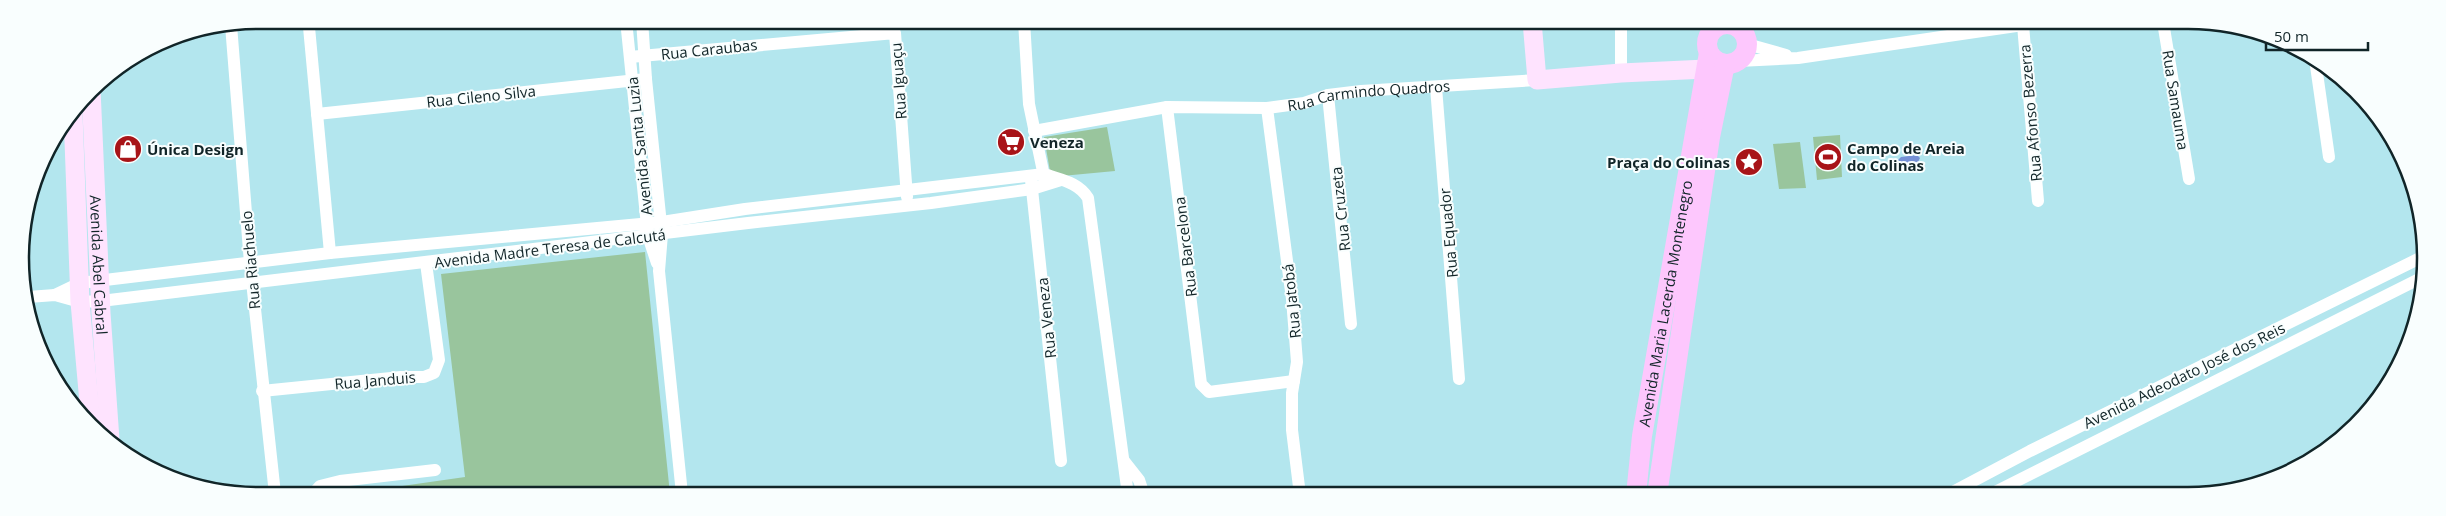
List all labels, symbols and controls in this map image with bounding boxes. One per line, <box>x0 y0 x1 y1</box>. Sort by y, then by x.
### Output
scale bar <box>2266 20 2368 52</box>
text: 50 m <box>2274 26 2309 46</box>
street label: Rua Caraubas <box>660 34 758 64</box>
street label: Rua Iguaçu <box>885 42 911 120</box>
street label: Rua Afonso Bezerra <box>2014 44 2046 182</box>
street label: Rua Samauma <box>2158 49 2194 151</box>
street label: Rua Carmindo Quadros <box>1286 75 1451 115</box>
street label: Avenida Santa Luzia <box>622 76 656 216</box>
street label: Rua Cileno Silva <box>425 80 537 112</box>
supermarket icon: Veneza <box>996 127 1026 157</box>
place label: Veneza <box>1030 132 1084 152</box>
shop icon: Única Design <box>113 134 143 164</box>
place label: Campo de Areia do Colinas <box>1847 138 1965 175</box>
place label: Única Design <box>147 139 244 159</box>
sports icon: Campo de Areia do Colinas <box>1813 142 1843 172</box>
place icon: Praça do Colinas <box>1734 147 1764 177</box>
place label: Praça do Colinas <box>1607 152 1730 172</box>
street label: Rua Cruzeta <box>1326 166 1354 252</box>
street label: Avenida Maria Lacerda Montenegro <box>1634 179 1697 428</box>
street label: Rua Equador <box>1434 187 1462 279</box>
street label: Avenida Abel Cabral <box>86 194 113 335</box>
street label: Rua Barcelona <box>1169 196 1201 298</box>
street label: Rua Riachuelo <box>236 210 264 310</box>
street label: Avenida Madre Teresa de Calcutá <box>433 224 667 272</box>
street label: Rua Jatobá <box>1277 263 1305 339</box>
street label: Rua Veneza <box>1032 277 1060 359</box>
street label: Avenida Adeodato José dos Reis <box>2080 317 2288 433</box>
street label: Rua Janduis <box>334 366 416 394</box>

